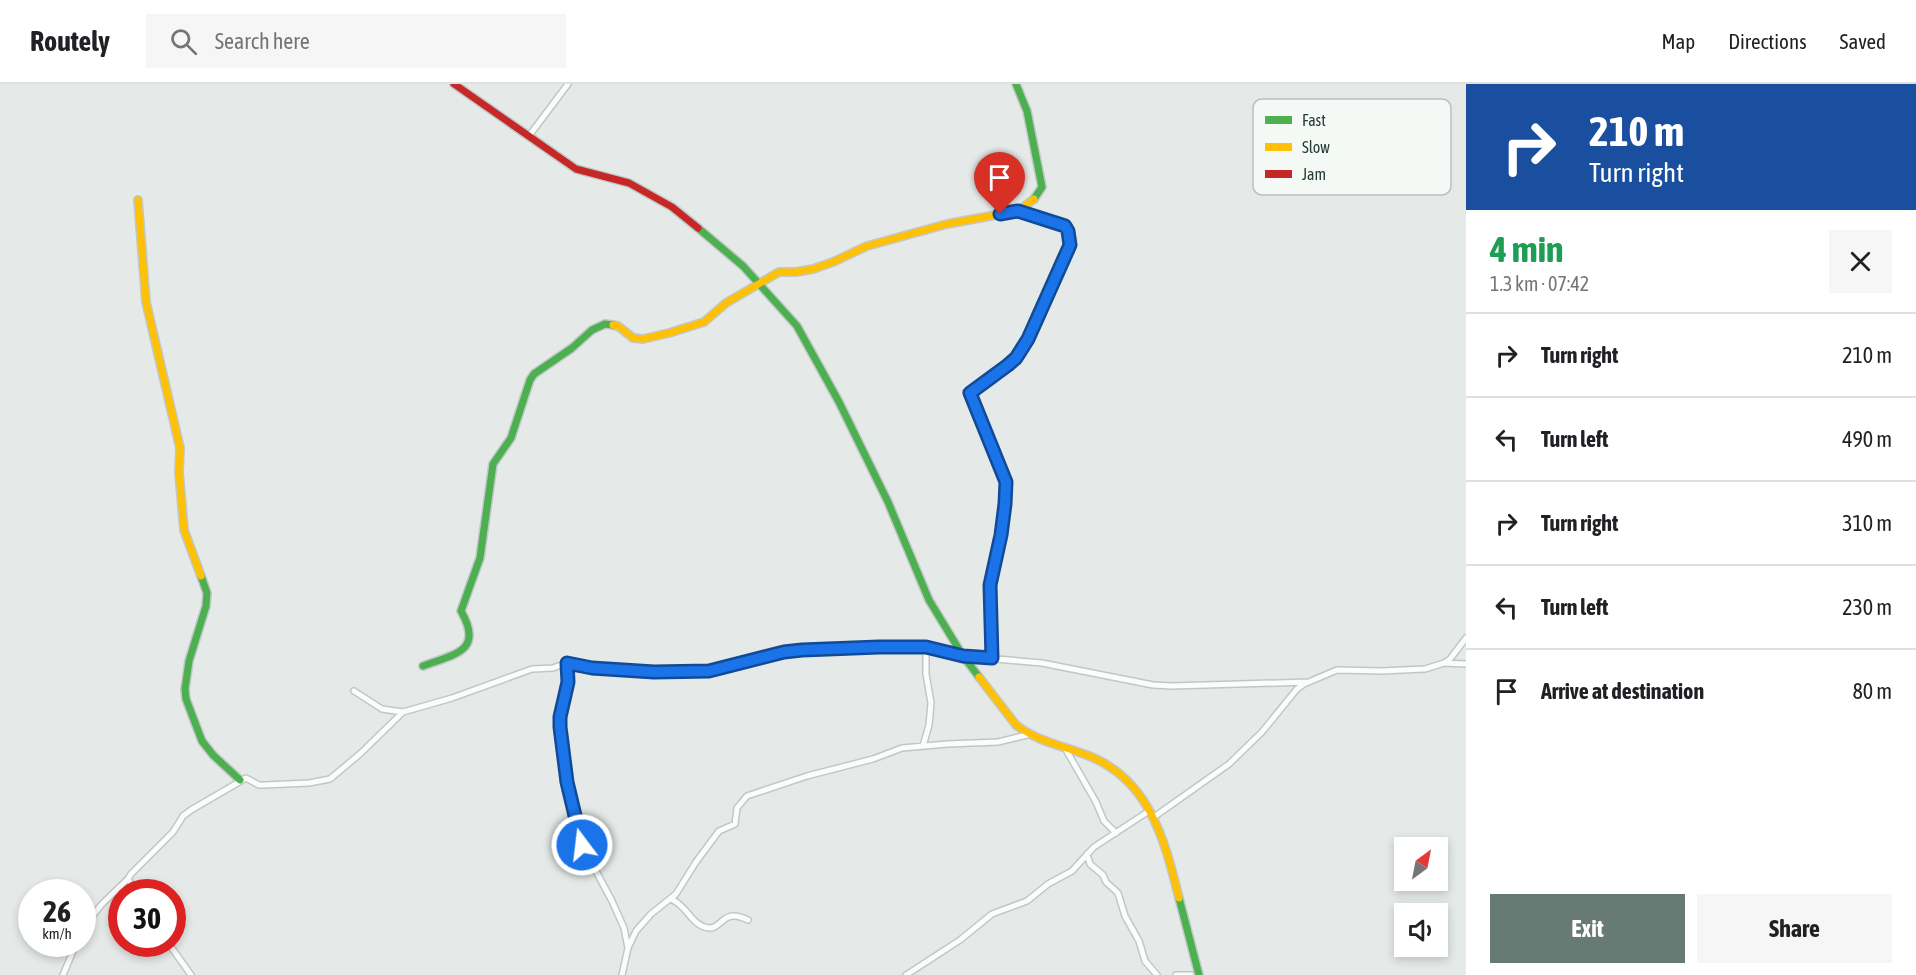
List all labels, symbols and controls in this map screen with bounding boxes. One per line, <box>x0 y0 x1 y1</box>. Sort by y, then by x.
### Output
search box <box>146 14 566 68</box>
text: Routely <box>30 25 110 57</box>
icon: search <box>167 25 200 58</box>
text: Search here <box>215 28 310 54</box>
text: Map <box>1661 29 1695 53</box>
text: Directions <box>1728 29 1807 53</box>
text: Saved <box>1840 29 1886 53</box>
legend <box>1253 99 1451 195</box>
text: 210 m <box>1589 107 1684 155</box>
icon: right <box>1490 108 1568 186</box>
text: Fast <box>1302 111 1326 129</box>
text: Slow <box>1302 138 1330 156</box>
pin <box>974 152 1025 214</box>
text: Turn right <box>1589 157 1684 188</box>
icon: arrive <box>983 161 1016 194</box>
text: Jam <box>1302 165 1326 183</box>
text: 4 min <box>1490 228 1564 270</box>
button: close <box>1829 230 1892 293</box>
text: 1.3 km · 07:42 <box>1490 272 1589 295</box>
icon: right <box>1490 339 1523 372</box>
text: Turn right <box>1541 342 1618 368</box>
text: 210 m <box>1842 342 1892 368</box>
icon: left <box>1490 423 1523 456</box>
text: Turn left <box>1541 426 1608 452</box>
text: 490 m <box>1842 426 1892 452</box>
icon: right <box>1490 507 1523 540</box>
text: Turn right <box>1541 510 1618 536</box>
text: 310 m <box>1842 510 1892 536</box>
icon: left <box>1490 591 1523 624</box>
text: Turn left <box>1541 594 1608 620</box>
text: 230 m <box>1842 594 1892 620</box>
icon: arrive <box>1490 675 1523 708</box>
text: Arrive at destination <box>1541 678 1704 704</box>
text: 80 m <box>1852 678 1892 704</box>
position arrow <box>550 813 614 877</box>
north arrow <box>1394 837 1448 891</box>
map controls <box>1394 837 1448 957</box>
speed limit sign: 30 <box>108 879 186 957</box>
text: 26 <box>43 894 71 928</box>
button: Exit <box>1490 894 1685 963</box>
button: Share <box>1697 894 1892 963</box>
button: sound <box>1394 903 1448 957</box>
text: km/h <box>42 925 72 942</box>

